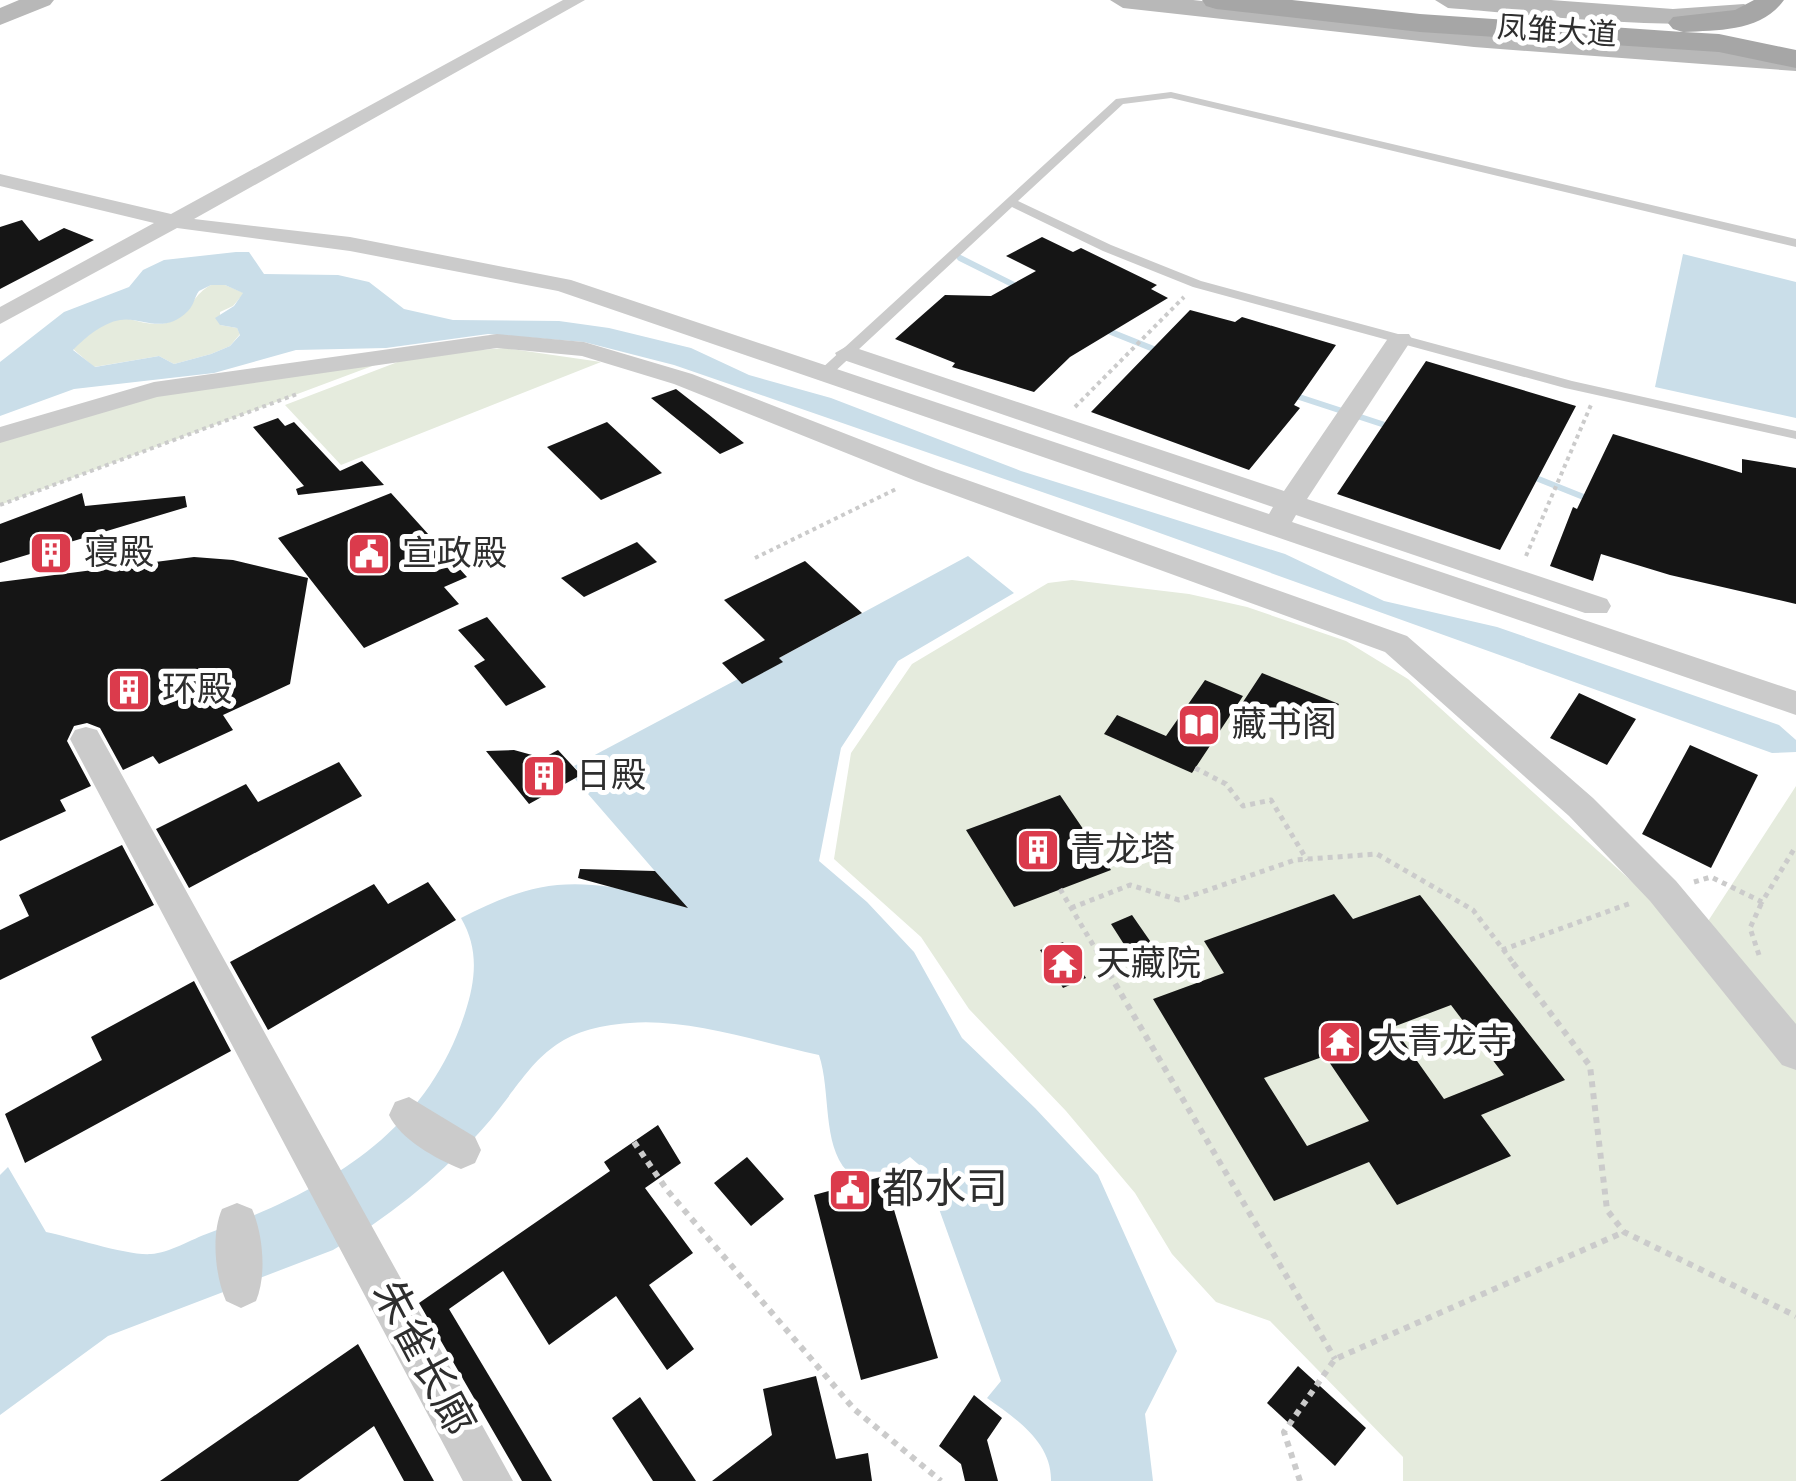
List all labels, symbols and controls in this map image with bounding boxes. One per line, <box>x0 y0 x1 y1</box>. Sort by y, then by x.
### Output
street label: 凤雏大道 <box>1496 11 1618 51</box>
building icon: 寝殿 <box>28 530 74 576</box>
public building icon: 宣政殿 <box>346 531 392 577</box>
place label: 寝殿 <box>84 534 154 571</box>
place label: 宣政殿 <box>402 535 507 572</box>
building icon: 环殿 <box>106 667 152 713</box>
place label: 环殿 <box>162 672 232 708</box>
library icon: 藏书阁 <box>1176 702 1222 748</box>
place label: 藏书阁 <box>1232 706 1337 743</box>
building icon: 日殿 <box>521 753 567 799</box>
place label: 日殿 <box>576 758 646 794</box>
building icon: 青龙塔 <box>1015 827 1061 873</box>
place label: 青龙塔 <box>1070 831 1175 868</box>
temple icon: 天藏院 <box>1040 941 1086 987</box>
place label: 天藏院 <box>1096 945 1201 982</box>
temple icon: 大青龙寺 <box>1317 1019 1363 1065</box>
place label: 大青龙寺 <box>1372 1023 1512 1060</box>
public building icon: 都水司 <box>827 1167 873 1213</box>
place label: 都水司 <box>882 1167 1008 1211</box>
street label: 朱雀长廊 <box>365 1273 483 1442</box>

